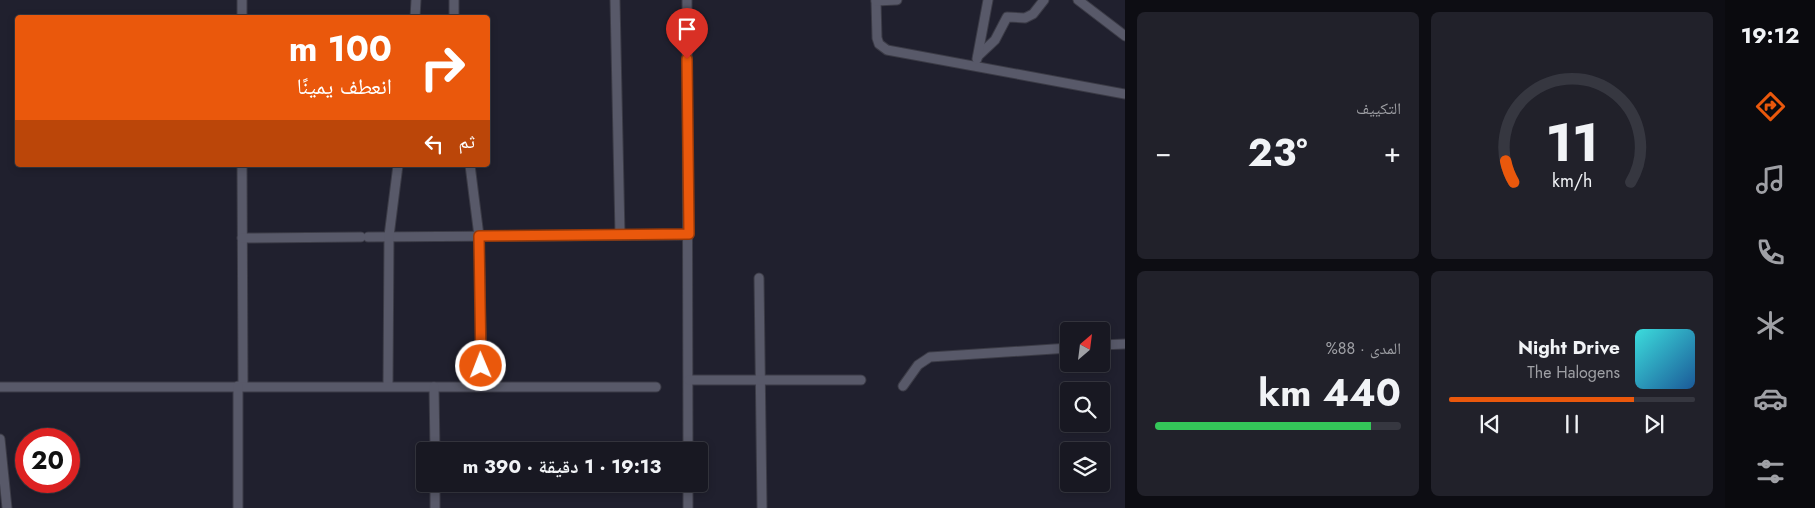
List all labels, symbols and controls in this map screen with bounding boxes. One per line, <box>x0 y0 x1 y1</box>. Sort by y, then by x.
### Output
pin <box>666 8 708 59</box>
icon: arrive <box>673 15 701 43</box>
text: 19:12 <box>1741 19 1799 51</box>
text: 100 m <box>289 24 392 74</box>
icon: right <box>410 35 475 100</box>
text: انعطف يمينًا <box>297 70 392 102</box>
icon: directions <box>1753 89 1788 124</box>
text: التكييف <box>1356 97 1401 120</box>
text: 11 <box>1546 105 1598 181</box>
text: 23° <box>1248 125 1308 180</box>
text: ثم <box>458 128 475 155</box>
icon: left <box>420 130 448 158</box>
text: − <box>1155 132 1172 173</box>
text: + <box>1384 132 1401 173</box>
icon: music <box>1753 162 1788 197</box>
text: km/h <box>1552 168 1592 194</box>
icon: phone <box>1753 235 1788 270</box>
icon: climate <box>1753 308 1788 343</box>
north arrow <box>1060 322 1110 372</box>
map controls <box>1060 322 1110 492</box>
text: Night Drive <box>1518 334 1620 361</box>
text: المدى · 88% <box>1326 337 1401 360</box>
position arrow <box>454 339 506 391</box>
text: The Halogens <box>1527 361 1620 384</box>
text: 440 km <box>1258 365 1401 420</box>
icon: car <box>1753 381 1788 416</box>
button: search <box>1060 382 1110 432</box>
icon: previous <box>1476 410 1504 438</box>
icon: pause <box>1558 410 1586 438</box>
icon: next <box>1640 410 1668 438</box>
speed limit sign: 20 <box>15 428 80 493</box>
button: layers <box>1060 442 1110 492</box>
text: 19:13 · 1 دقيقة · 390 m <box>463 453 661 480</box>
icon: filters <box>1753 454 1788 489</box>

